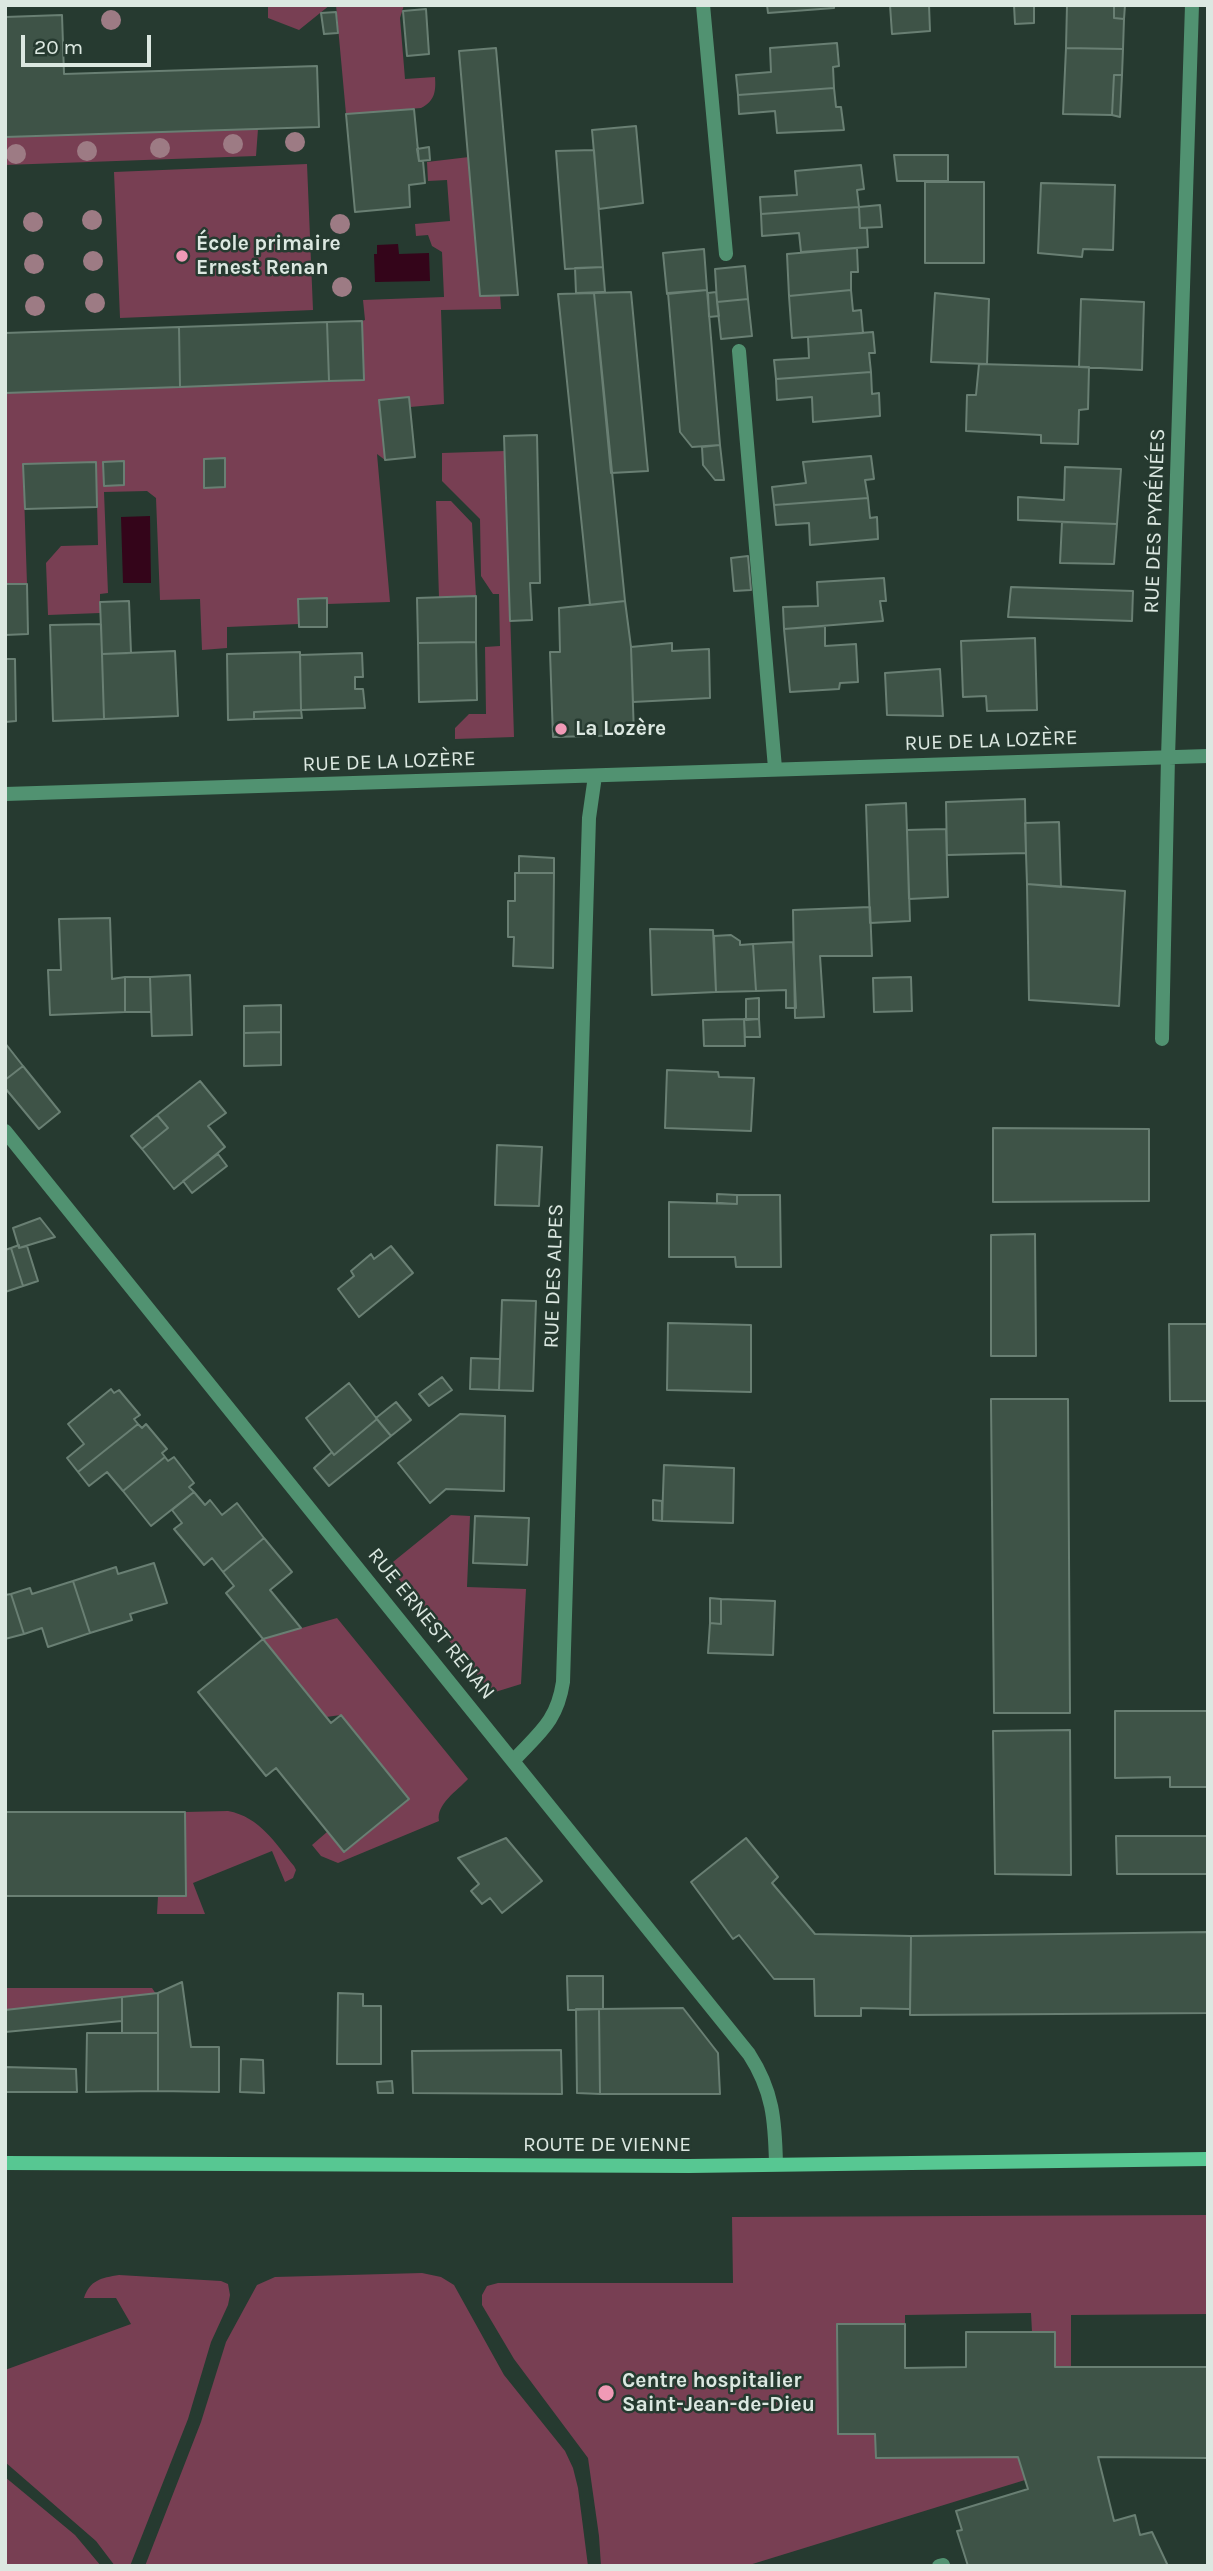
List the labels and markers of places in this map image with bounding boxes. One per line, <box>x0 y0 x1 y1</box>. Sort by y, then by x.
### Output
place label: École primaire Ernest Renan <box>196 231 341 281</box>
marker: École primaire Ernest Renan <box>174 248 190 264</box>
place label: La Lozère <box>575 716 666 742</box>
marker: La Lozère <box>553 721 569 737</box>
place label: Centre hospitalier Saint-Jean-de-Dieu <box>622 2368 815 2418</box>
marker: Centre hospitalier Saint-Jean-de-Dieu <box>596 2383 616 2403</box>

